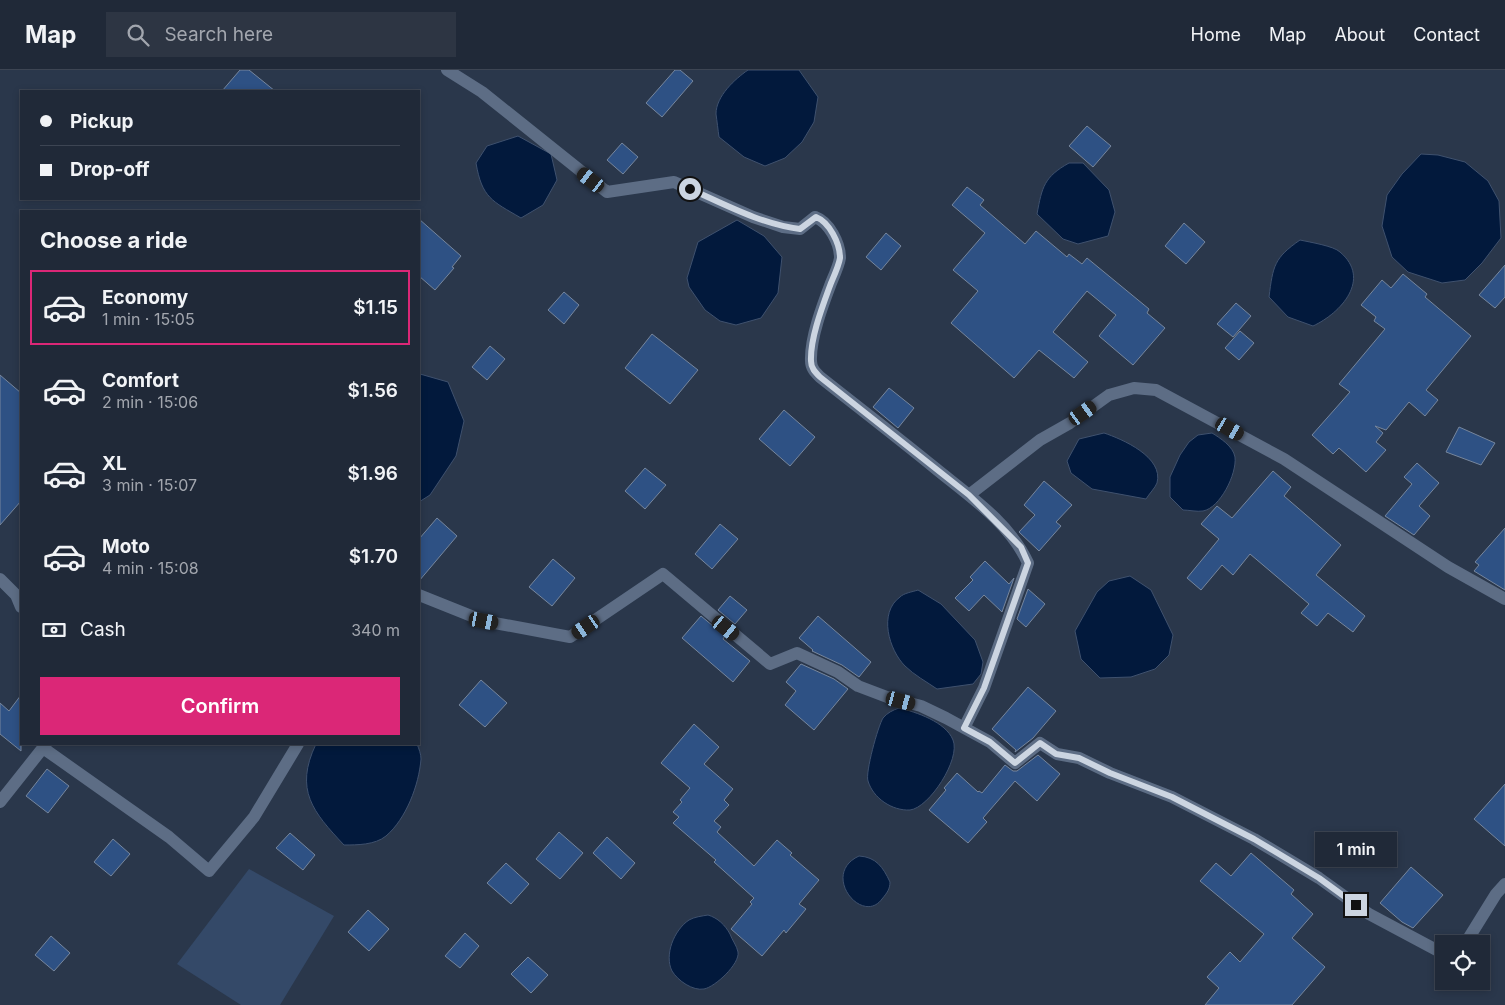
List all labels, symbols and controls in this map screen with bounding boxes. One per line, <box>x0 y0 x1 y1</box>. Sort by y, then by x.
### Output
search box <box>106 12 456 57</box>
text: Map <box>25 20 76 49</box>
icon: search <box>124 21 152 49</box>
text: Search here <box>164 23 273 46</box>
text: Home <box>1191 24 1241 45</box>
text: Map <box>1269 24 1306 45</box>
text: About <box>1334 24 1385 45</box>
text: Contact <box>1413 24 1480 45</box>
text: Pickup <box>70 110 133 133</box>
text: Drop-off <box>70 158 150 181</box>
car <box>574 165 607 195</box>
route start <box>679 178 701 200</box>
text: Choose a ride <box>40 227 188 253</box>
icon: car <box>42 285 87 330</box>
text: Economy <box>102 286 188 309</box>
text: $1.15 <box>353 296 398 319</box>
text: 1 min · 15:05 <box>102 309 195 329</box>
icon: car <box>42 368 87 413</box>
text: Comfort <box>102 369 179 392</box>
text: $1.56 <box>348 379 398 402</box>
text: 2 min · 15:06 <box>102 392 198 412</box>
car <box>1066 398 1099 428</box>
car <box>1213 415 1246 443</box>
icon: car <box>42 451 87 496</box>
text: XL <box>102 452 127 475</box>
text: $1.96 <box>347 462 398 485</box>
text: 3 min · 15:07 <box>102 475 197 495</box>
icon: car <box>42 534 87 579</box>
text: Moto <box>102 535 150 558</box>
text: $1.70 <box>349 545 398 568</box>
text: 4 min · 15:08 <box>102 558 199 578</box>
car <box>467 611 500 631</box>
car <box>569 612 602 642</box>
car <box>709 613 742 643</box>
icon: cash <box>40 616 68 644</box>
text: Cash <box>80 618 126 641</box>
text: 340 m <box>351 620 400 640</box>
button: Confirm <box>40 677 400 735</box>
car <box>884 690 917 712</box>
callout: 1 min <box>1315 832 1397 868</box>
text: 1 min <box>1336 839 1376 859</box>
route end <box>1345 894 1367 916</box>
map controls <box>1435 935 1490 990</box>
button: locate <box>1435 935 1490 990</box>

